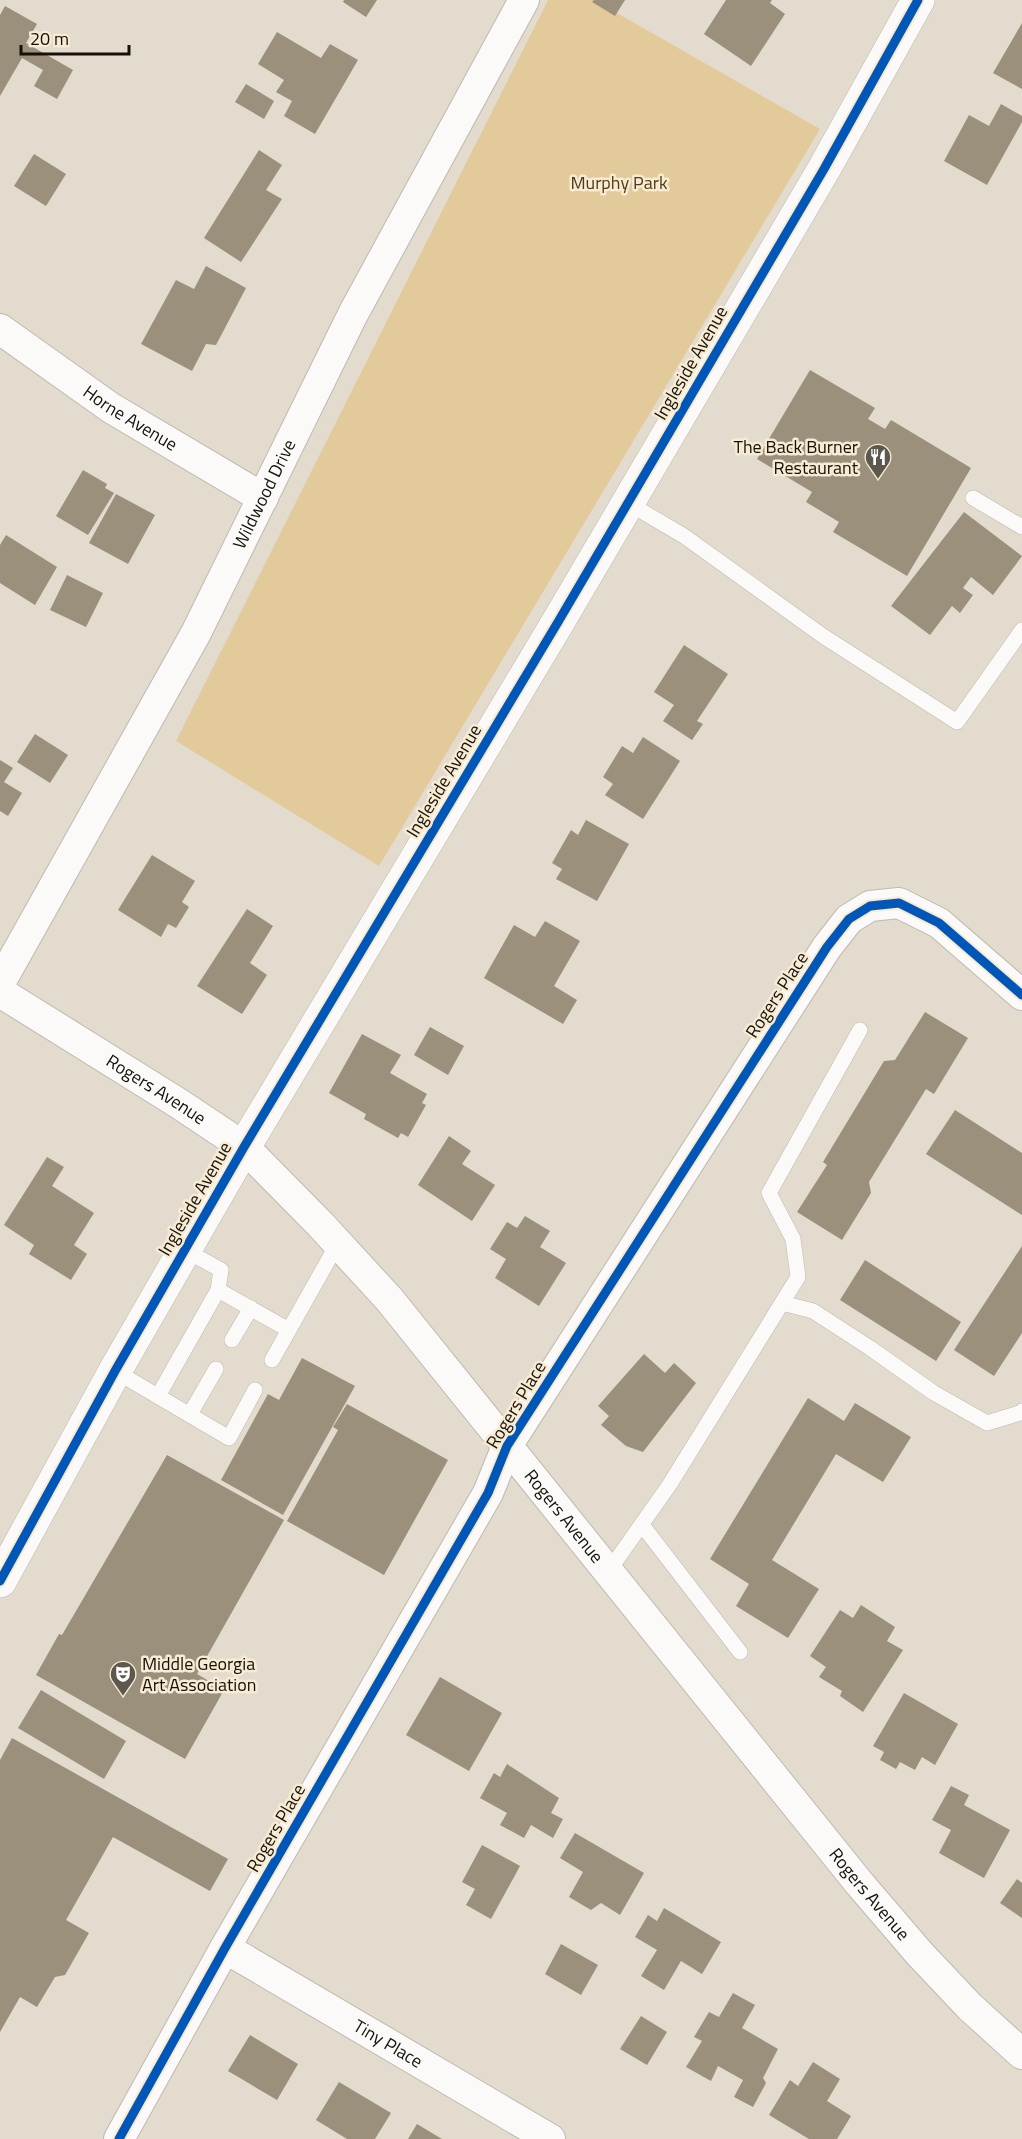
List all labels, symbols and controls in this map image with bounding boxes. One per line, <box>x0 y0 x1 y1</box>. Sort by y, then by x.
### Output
scale bar <box>21 18 129 56</box>
text: 20 m <box>30 25 69 52</box>
park label: Murphy Park <box>570 169 668 196</box>
street label: Ingleside Avenue <box>647 301 734 425</box>
street label: Horne Avenue <box>78 378 183 457</box>
place label: The Back Burner Restaurant <box>733 433 859 481</box>
street label: Wildwood Drive <box>226 434 302 553</box>
restaurant icon: The Back Burner Restaurant <box>863 442 893 480</box>
street label: Ingleside Avenue <box>399 719 488 842</box>
street label: Rogers Place <box>739 946 815 1043</box>
street label: Rogers Avenue <box>101 1047 212 1131</box>
street label: Ingleside Avenue <box>151 1137 238 1261</box>
street label: Rogers Place <box>479 1356 552 1454</box>
street label: Rogers Avenue <box>518 1463 610 1569</box>
place label: Middle Georgia Art Association <box>142 1650 256 1698</box>
theatre icon: Middle Georgia Art Association <box>108 1659 138 1697</box>
street label: Rogers Place <box>239 1779 312 1877</box>
street label: Rogers Avenue <box>823 1842 917 1946</box>
street label: Tiny Place <box>348 2012 428 2074</box>

